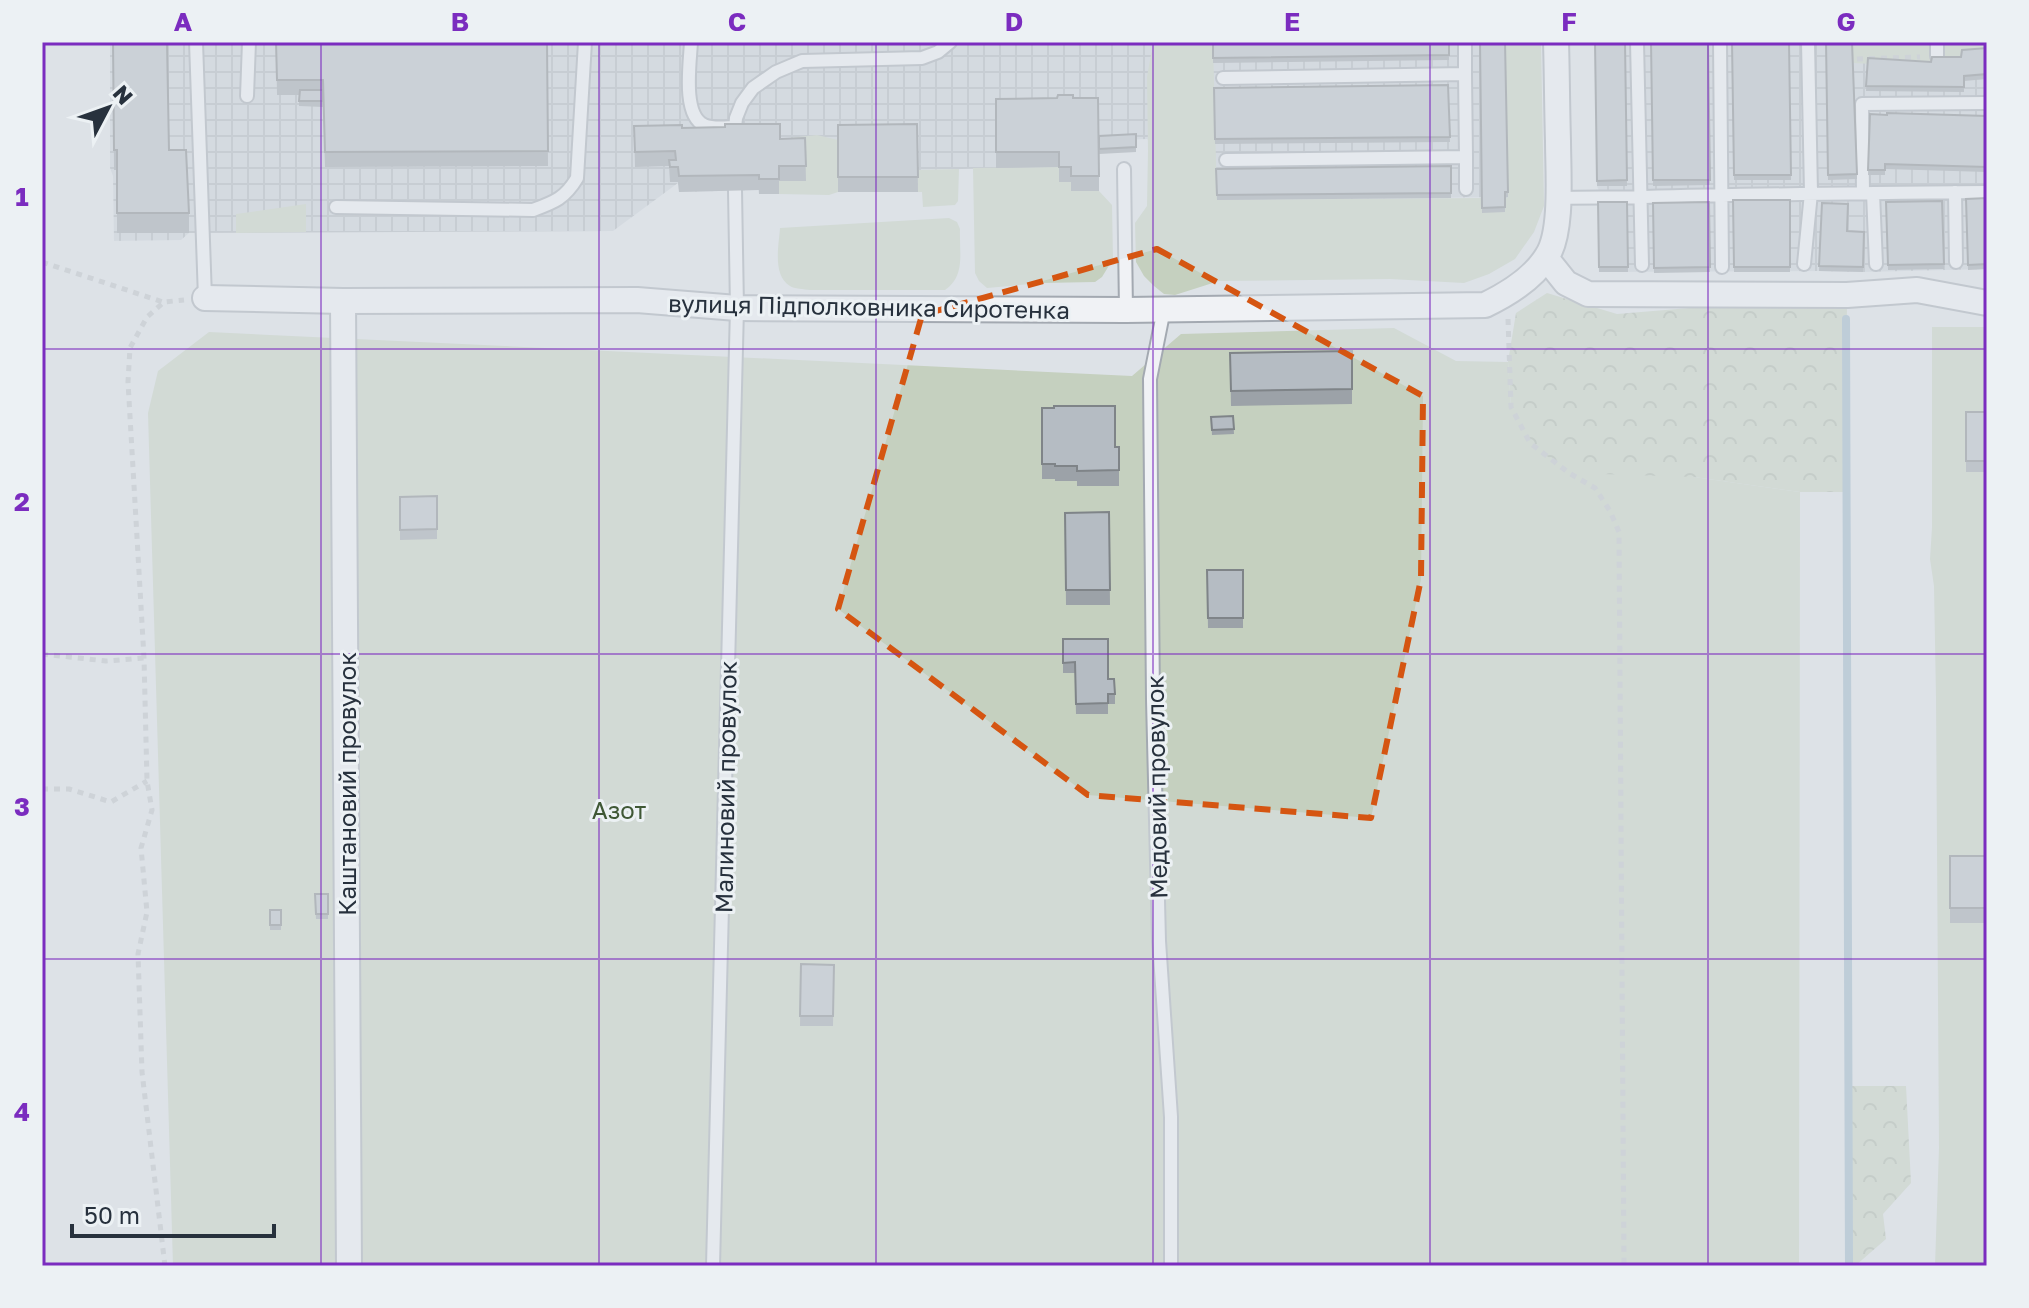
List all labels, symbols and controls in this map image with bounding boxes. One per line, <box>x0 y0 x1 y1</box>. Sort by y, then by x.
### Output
text: A <box>174 6 193 37</box>
text: B <box>451 6 469 37</box>
text: C <box>728 6 746 37</box>
text: D <box>1005 6 1023 37</box>
text: E <box>1284 6 1300 37</box>
text: F <box>1561 6 1577 37</box>
text: G <box>1836 6 1856 37</box>
north arrow <box>68 68 148 148</box>
text: N <box>108 79 139 110</box>
text: 1 <box>15 181 29 212</box>
street label: вулиця Підполковника Сиротенка <box>668 288 1070 324</box>
text: 2 <box>14 486 30 517</box>
street label: Каштановий провулок <box>332 652 361 916</box>
street label: Малиновий провулок <box>708 660 742 914</box>
street label: Медовий провулок <box>1140 675 1172 899</box>
text: 3 <box>14 791 30 822</box>
park label: Азот <box>592 795 646 824</box>
text: 4 <box>14 1096 30 1127</box>
scale bar <box>72 1188 274 1238</box>
text: 50 m <box>84 1200 140 1229</box>

